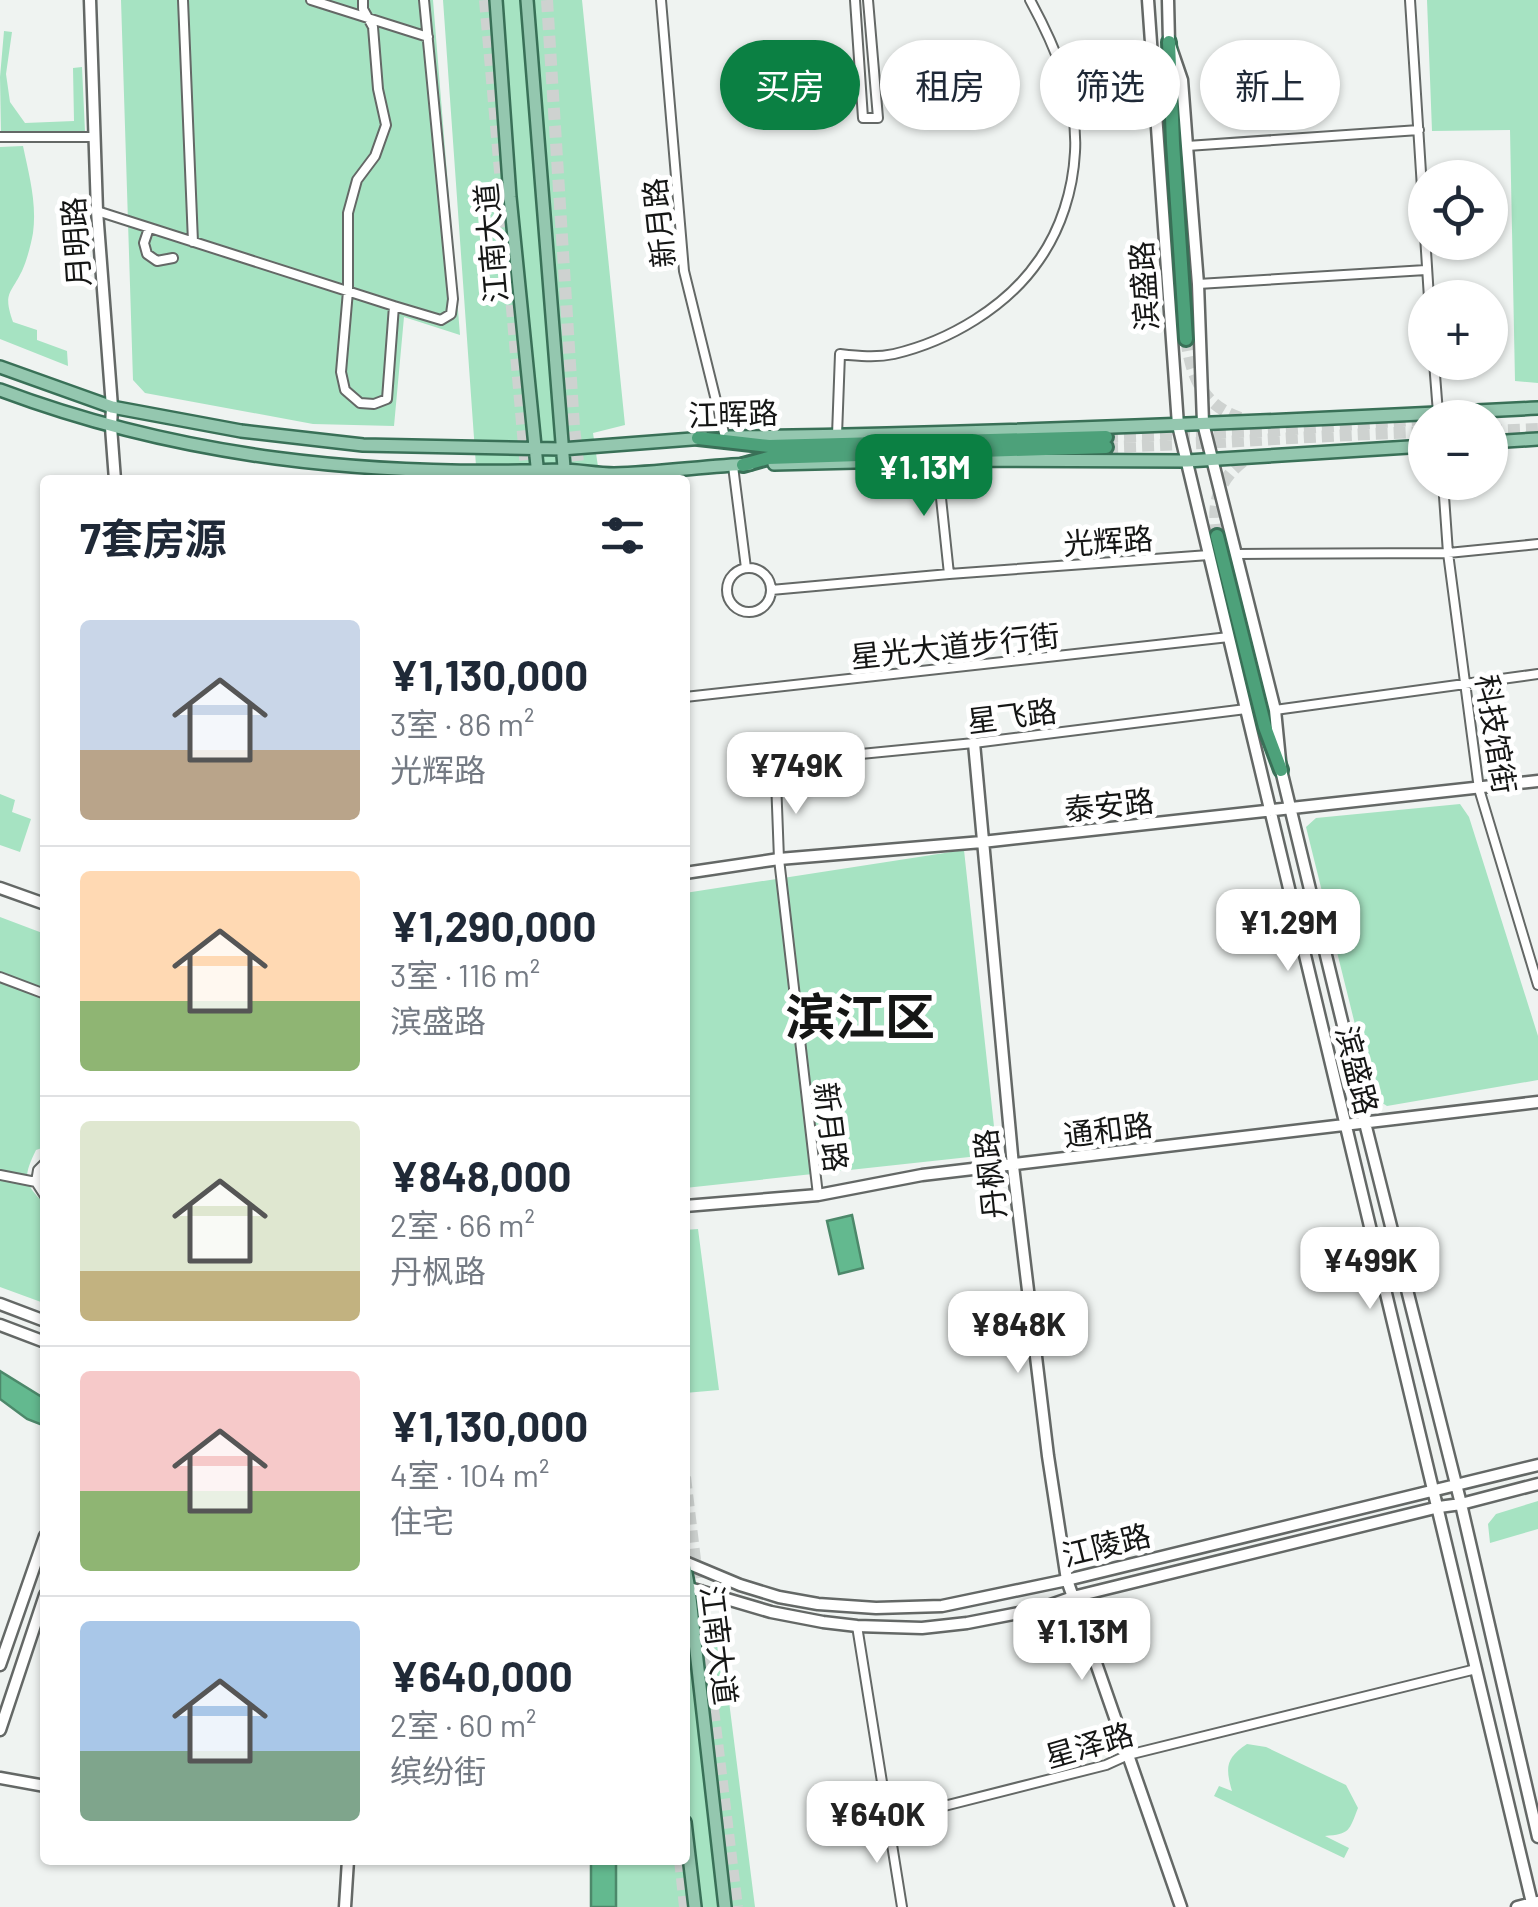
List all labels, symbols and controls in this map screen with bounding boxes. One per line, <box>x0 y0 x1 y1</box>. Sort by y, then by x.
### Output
chip: 买房 <box>720 40 860 130</box>
chip: 租房 <box>880 40 1020 130</box>
chip: 筛选 <box>1040 40 1180 130</box>
chip: 新上 <box>1200 40 1340 130</box>
map controls <box>1408 160 1508 500</box>
button: locate <box>1408 160 1508 260</box>
street label: 新月路 <box>635 176 681 270</box>
street label: 江南大道 <box>467 182 513 304</box>
street label: 月明路 <box>54 196 96 288</box>
street label: 滨盛路 <box>1122 240 1164 332</box>
button: + <box>1408 280 1508 380</box>
street label: 江晖路 <box>687 393 779 433</box>
button: − <box>1408 400 1508 500</box>
pin: ¥1.13M <box>843 434 1005 519</box>
text: ¥1.13M <box>877 447 971 485</box>
icon: filters <box>595 508 650 563</box>
text: 7套房源 <box>80 512 227 562</box>
street label: 光辉路 <box>1062 519 1154 561</box>
street label: 星光大道步行街 <box>849 616 1061 674</box>
text: ¥1,130,000 <box>390 649 588 699</box>
icon: home <box>160 660 280 780</box>
street label: 科技馆街 <box>1470 672 1524 796</box>
street label: 星飞路 <box>965 692 1059 738</box>
text: 3室 · 86 m² <box>390 704 534 742</box>
pin: ¥749K <box>726 732 866 817</box>
text: ¥749K <box>749 745 843 783</box>
text: 光辉路 <box>390 750 486 788</box>
street label: 泰安路 <box>1062 781 1156 827</box>
pin: ¥1.29M <box>1207 889 1369 974</box>
text: ¥1,290,000 <box>390 900 596 950</box>
text: ¥1.29M <box>1238 902 1338 940</box>
icon: home <box>160 911 280 1031</box>
text: 3室 · 116 m² <box>390 955 540 993</box>
district label: 滨江区 <box>785 985 935 1045</box>
text: 滨盛路 <box>390 1001 486 1039</box>
street label: 滨盛路 <box>1330 1022 1386 1118</box>
street label: 新月路 <box>809 1080 855 1174</box>
street label: 通和路 <box>1061 1106 1155 1152</box>
street label: 丹枫路 <box>966 1127 1012 1221</box>
text: ¥848,000 <box>390 1150 572 1200</box>
icon: home <box>160 1161 280 1281</box>
text: 2室 · 66 m² <box>390 1205 535 1243</box>
pin: ¥499K <box>1300 1227 1440 1312</box>
text: ¥499K <box>1322 1240 1418 1278</box>
text: 丹枫路 <box>390 1251 486 1289</box>
pin: ¥848K <box>948 1291 1088 1376</box>
text: ¥848K <box>970 1304 1066 1342</box>
text: ¥1,130,000 <box>390 1400 588 1450</box>
icon: home <box>160 1411 280 1531</box>
text: 4室 · 104 m² <box>390 1455 549 1493</box>
text: 住宅 <box>390 1501 454 1539</box>
street label: 江陵路 <box>1058 1516 1154 1572</box>
street label: 江南大道 <box>695 1583 745 1707</box>
pin: ¥1.13M <box>1001 1598 1163 1683</box>
text: ¥1.13M <box>1035 1611 1129 1649</box>
text: ¥640,000 <box>390 1650 573 1700</box>
icon: home <box>160 1661 280 1781</box>
text: 2室 · 60 m² <box>390 1705 537 1743</box>
street label: 星泽路 <box>1041 1714 1137 1774</box>
text: 缤纷街 <box>390 1751 486 1789</box>
pin: ¥640K <box>807 1781 947 1866</box>
text: ¥640K <box>829 1794 925 1832</box>

